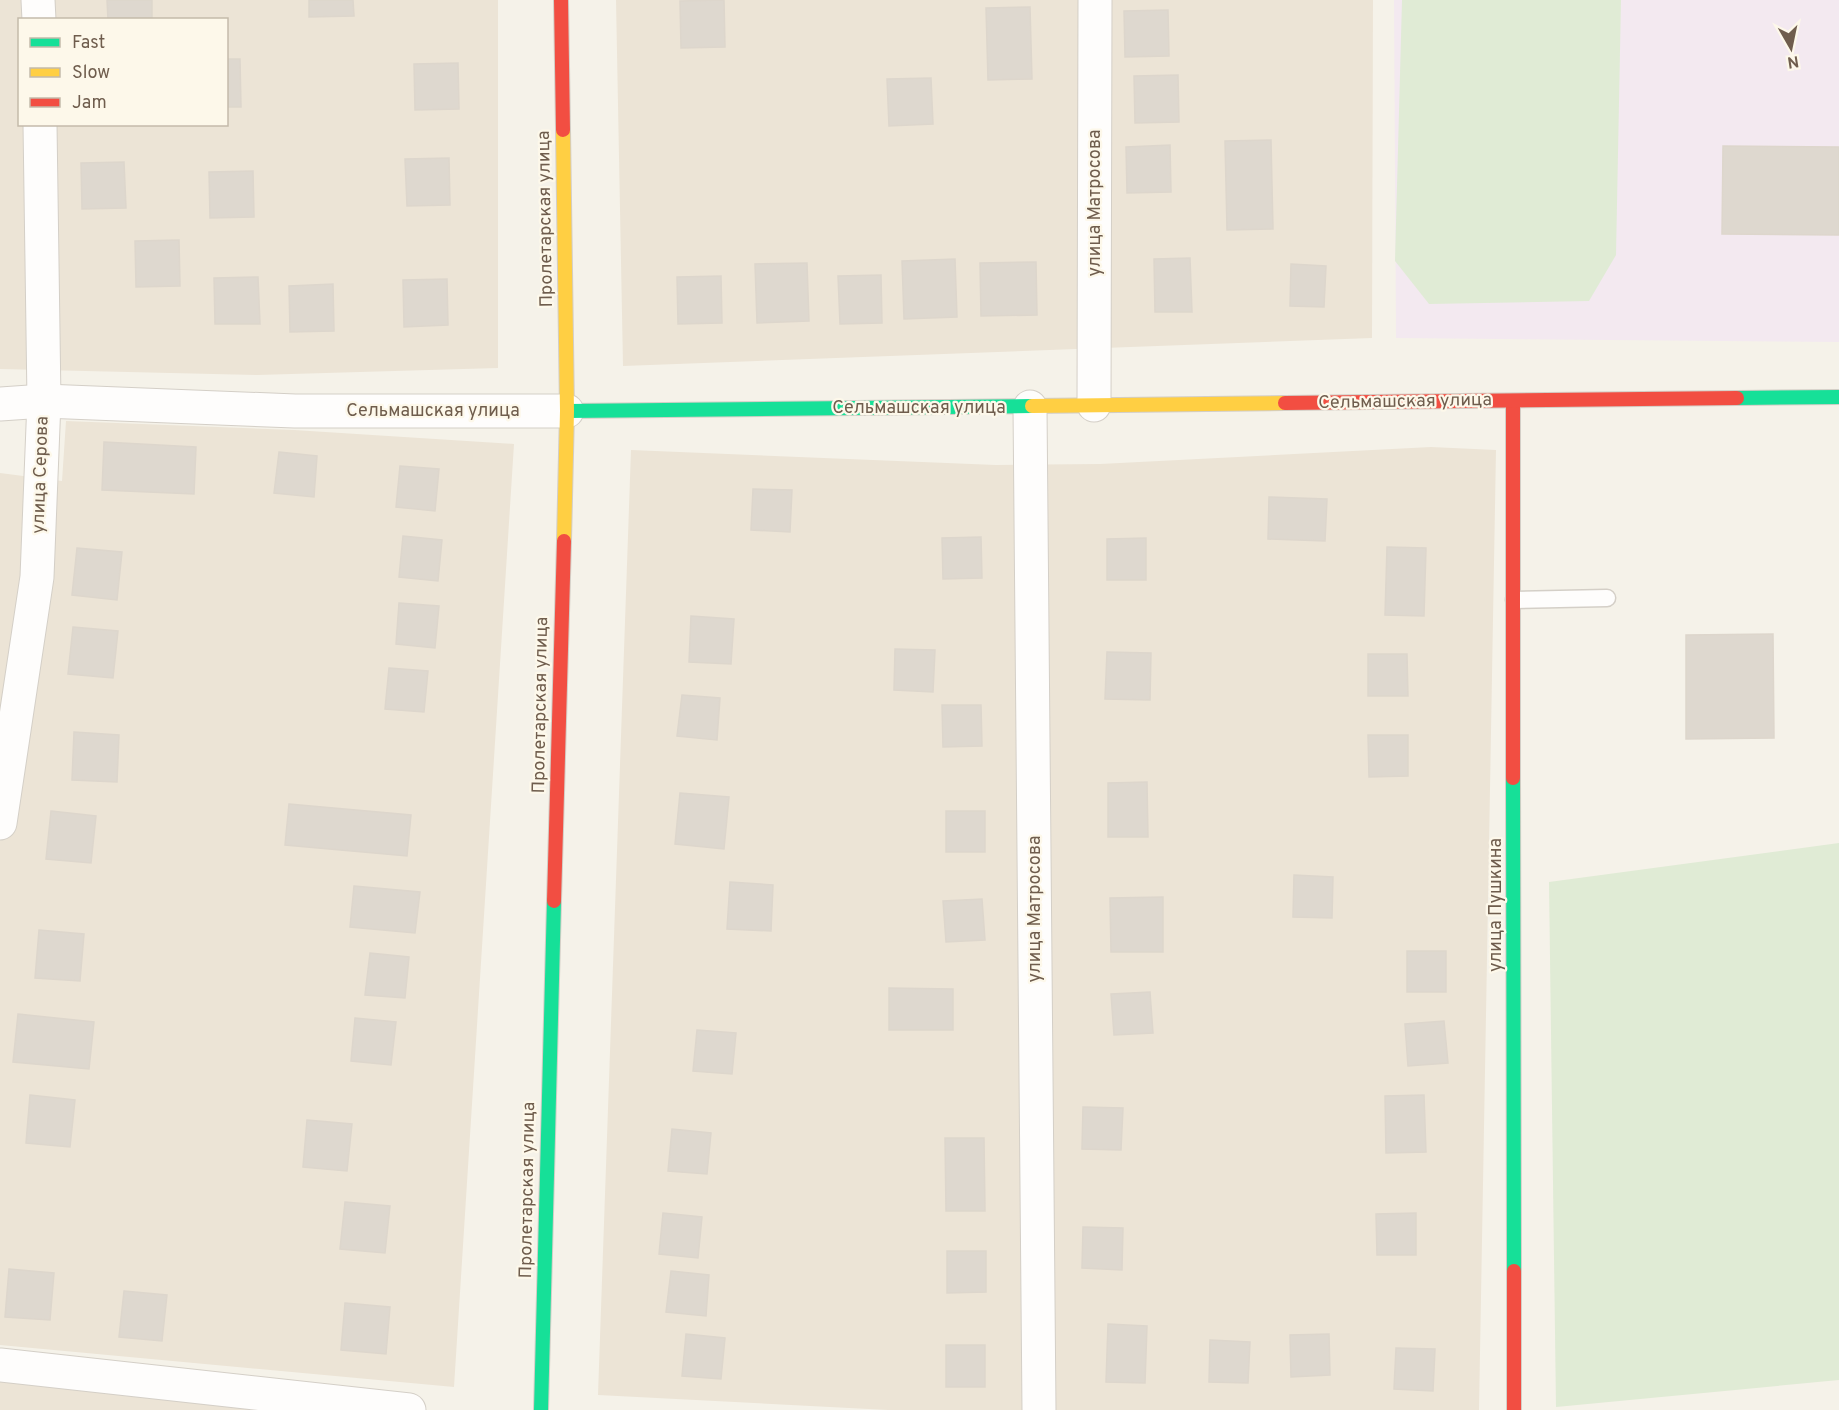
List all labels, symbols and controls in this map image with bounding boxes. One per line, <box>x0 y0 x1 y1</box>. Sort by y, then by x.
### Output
legend <box>18 18 228 126</box>
north arrow <box>1761 18 1821 78</box>
text: Fast <box>72 32 105 55</box>
text: N <box>1786 50 1800 72</box>
text: Slow <box>72 62 110 85</box>
text: Jam <box>72 92 107 115</box>
street label: улица Матросова <box>1084 129 1107 277</box>
street label: Пролетарская улица <box>533 130 559 308</box>
street label: Сельмашская улица <box>1318 389 1492 415</box>
street label: Сельмашская улица <box>832 397 1006 420</box>
street label: Сельмашская улица <box>346 400 520 423</box>
street label: улица Серова <box>27 416 55 534</box>
street label: Пролетарская улица <box>528 616 554 794</box>
street label: улица Матросова <box>1024 835 1047 983</box>
street label: улица Пушкина <box>1485 838 1508 972</box>
street label: Пролетарская улица <box>515 1101 541 1279</box>

